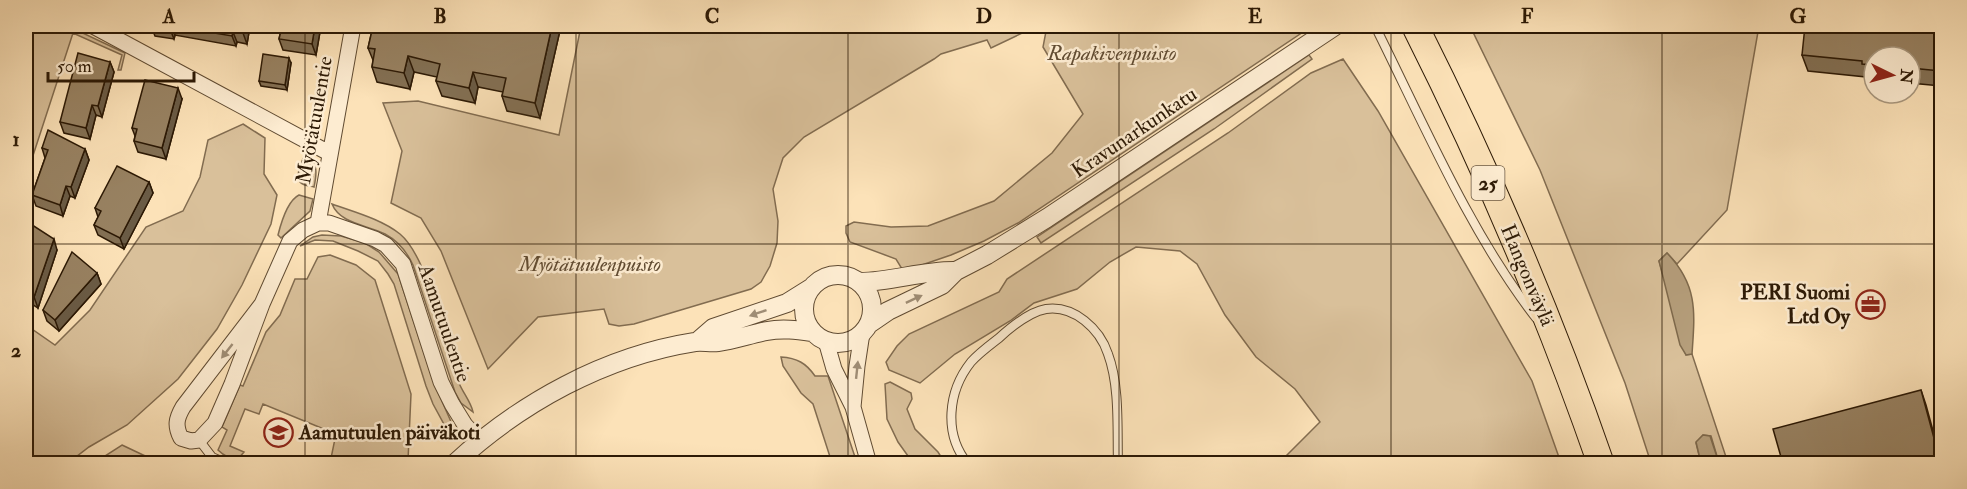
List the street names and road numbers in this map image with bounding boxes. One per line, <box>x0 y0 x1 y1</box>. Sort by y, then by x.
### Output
street label: Myötätuulentie <box>290 54 339 186</box>
street label: Kravunarkunkatu <box>1066 80 1202 184</box>
road number: 25 <box>1472 166 1504 200</box>
street label: Hangonväylä <box>1494 220 1561 331</box>
street label: Aamutuulentie <box>411 260 477 386</box>

